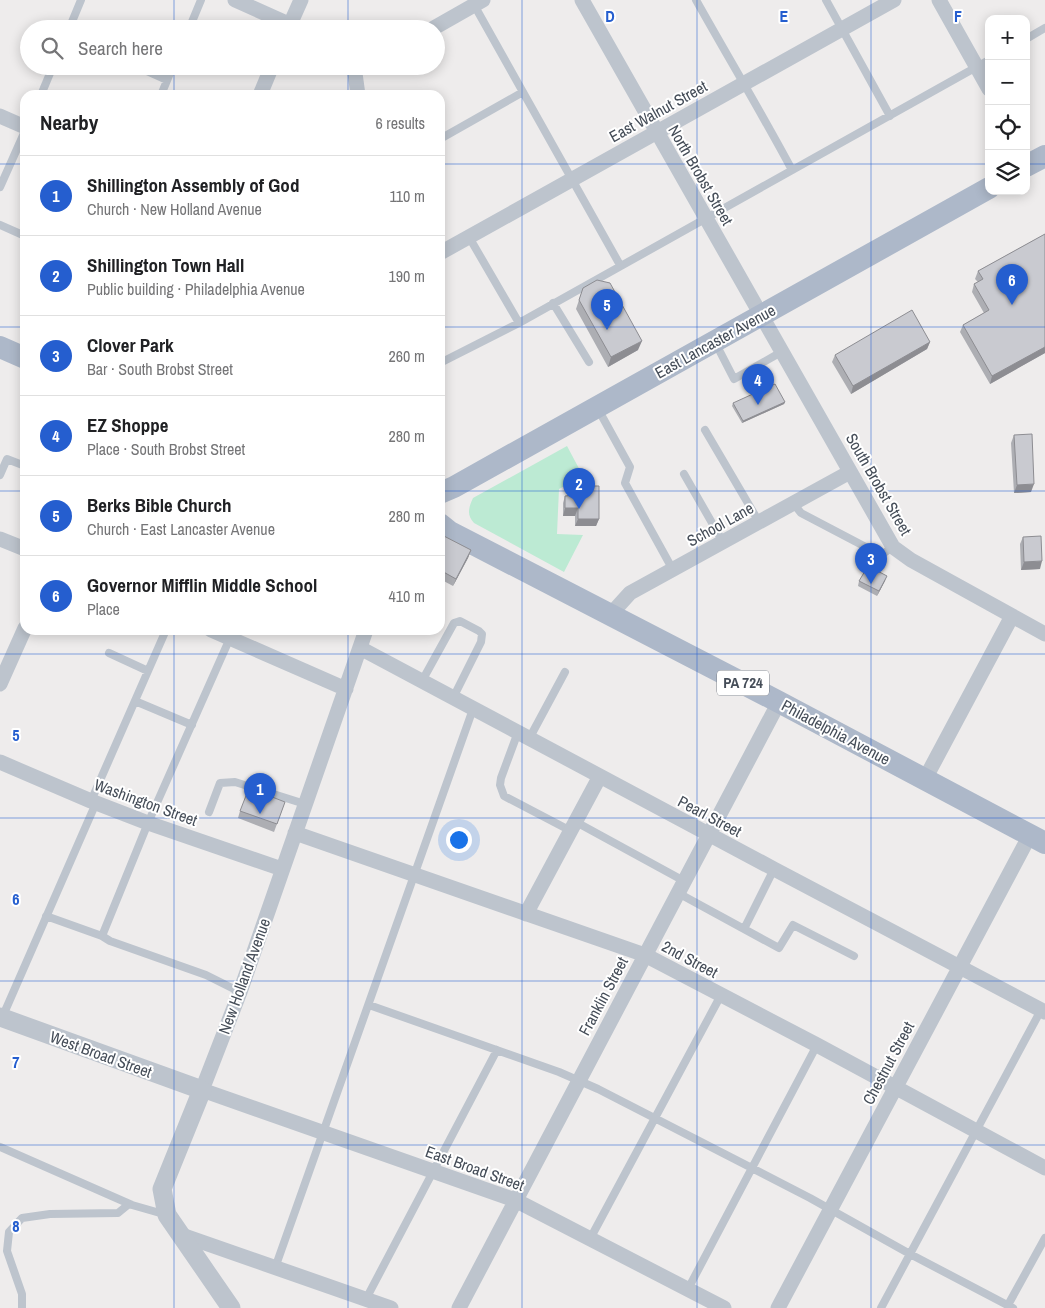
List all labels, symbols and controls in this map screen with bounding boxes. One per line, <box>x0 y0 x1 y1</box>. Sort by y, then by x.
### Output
text: D <box>605 5 615 27</box>
text: E <box>780 5 789 27</box>
text: F <box>954 5 962 27</box>
map controls <box>985 15 1030 195</box>
button: + <box>985 15 1030 60</box>
search box <box>20 20 445 75</box>
icon: search <box>38 34 66 62</box>
text: Search here <box>78 35 163 61</box>
button: − <box>985 60 1030 105</box>
street label: East Walnut Street <box>605 75 711 147</box>
button: locate <box>985 105 1030 150</box>
text: Nearby <box>40 108 98 137</box>
text: 6 results <box>375 112 425 134</box>
street label: North Brobst Street <box>663 121 739 229</box>
button: layers <box>985 150 1030 195</box>
text: Shillington Assembly of God <box>87 172 299 198</box>
text: 1 <box>52 185 60 207</box>
text: 110 m <box>389 185 425 207</box>
text: Church · New Holland Avenue <box>87 198 262 220</box>
text: Shillington Town Hall <box>87 252 244 278</box>
pin: 6 <box>996 264 1028 305</box>
text: 2 <box>52 265 60 287</box>
text: 190 m <box>389 265 425 287</box>
text: Public building · Philadelphia Avenue <box>87 278 305 300</box>
pin: 5 <box>591 289 623 330</box>
street label: East Lancaster Avenue <box>651 299 779 383</box>
text: Clover Park <box>87 332 174 358</box>
text: 3 <box>52 345 60 367</box>
text: 260 m <box>389 345 425 367</box>
text: Bar · South Brobst Street <box>87 358 233 380</box>
pin: 4 <box>742 364 774 405</box>
text: EZ Shoppe <box>87 412 168 438</box>
text: 4 <box>52 425 60 447</box>
text: 280 m <box>389 425 425 447</box>
street label: South Brobst Street <box>841 429 917 539</box>
text: Place · South Brobst Street <box>87 438 245 460</box>
pin: 2 <box>563 468 595 509</box>
text: Berks Bible Church <box>87 492 232 518</box>
street label: School Lane <box>683 497 757 551</box>
text: 5 <box>52 505 60 527</box>
text: 280 m <box>389 505 425 527</box>
text: Church · East Lancaster Avenue <box>87 518 275 540</box>
pin: 3 <box>855 543 887 584</box>
text: Governor Mifflin Middle School <box>87 572 317 598</box>
text: 6 <box>52 585 60 607</box>
text: 410 m <box>389 585 425 607</box>
text: Place <box>87 598 120 620</box>
road number: PA 724 <box>717 670 769 696</box>
street label: Philadelphia Avenue <box>778 694 894 770</box>
text: 5 <box>12 724 20 746</box>
street label: Washington Street <box>91 773 201 831</box>
pin: 1 <box>244 773 276 814</box>
street label: Pearl Street <box>674 790 746 842</box>
your location <box>446 827 472 853</box>
text: 6 <box>12 888 20 910</box>
street label: New Holland Avenue <box>213 915 275 1037</box>
street label: 2nd Street <box>658 935 722 983</box>
street label: Franklin Street <box>573 953 633 1039</box>
street label: Chestnut Street <box>857 1017 919 1108</box>
street label: West Broad Street <box>47 1025 155 1083</box>
text: 7 <box>12 1051 20 1073</box>
street label: East Broad Street <box>423 1140 528 1196</box>
text: 8 <box>12 1215 20 1237</box>

